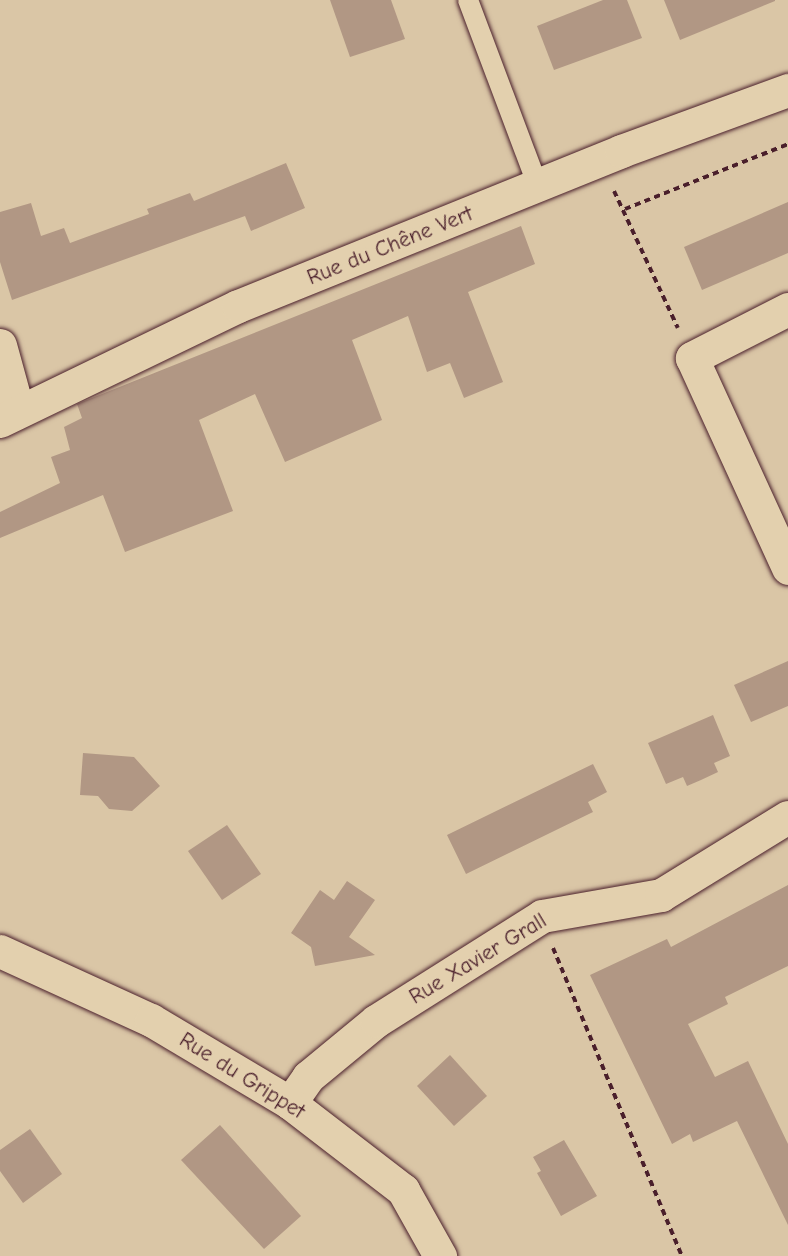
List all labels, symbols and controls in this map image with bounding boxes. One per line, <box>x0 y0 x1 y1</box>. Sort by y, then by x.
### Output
street label: Rue du Chêne Vert <box>303 201 477 291</box>
street label: Rue Xavier Grall <box>405 908 551 1010</box>
street label: Rue du Grippet <box>174 1027 310 1125</box>

